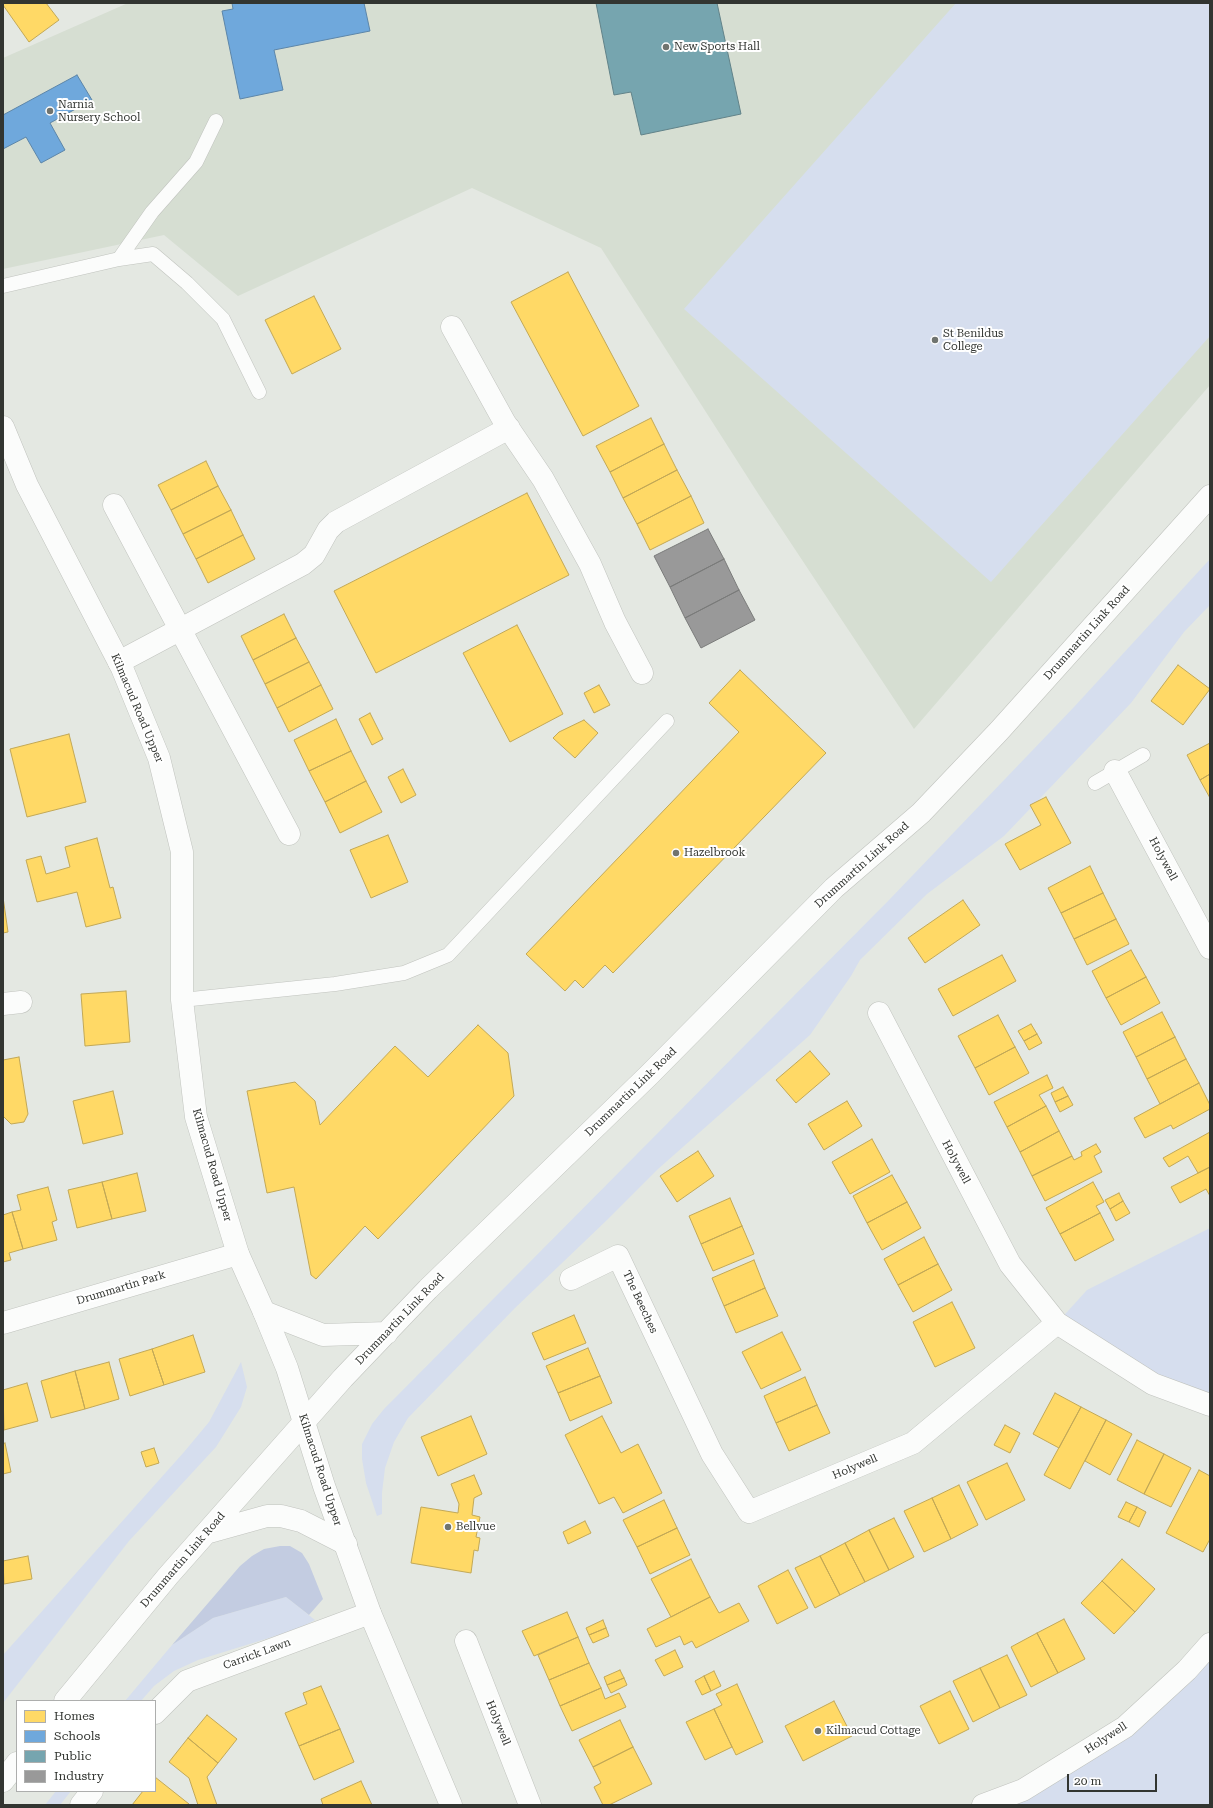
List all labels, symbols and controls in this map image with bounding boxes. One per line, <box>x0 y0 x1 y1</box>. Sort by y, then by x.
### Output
place label: New Sports Hall <box>674 40 760 54</box>
marker: New Sports Hall <box>661 42 671 52</box>
place label: Narnia Nursery School <box>58 98 140 124</box>
marker: Narnia Nursery School <box>45 106 55 116</box>
place label: St Benildus College <box>943 327 1003 353</box>
marker: St Benildus College <box>930 335 940 345</box>
street label: Drummartin Link Road <box>1041 583 1133 683</box>
street label: Kilmacud Road Upper <box>108 652 166 764</box>
street label: Drummartin Link Road <box>812 819 912 911</box>
street label: Holywell <box>1146 835 1180 883</box>
place label: Hazelbrook <box>684 846 746 860</box>
marker: Hazelbrook <box>671 848 681 858</box>
street label: Drummartin Link Road <box>582 1045 680 1139</box>
street label: Kilmacud Road Upper <box>190 1107 234 1223</box>
street label: Holywell <box>939 1138 973 1186</box>
street label: Drummartin Park <box>75 1268 167 1308</box>
street label: The Beeches <box>620 1269 660 1335</box>
street label: Drummartin Link Road <box>353 1270 447 1368</box>
street label: Kilmacud Road Upper <box>296 1412 344 1528</box>
street label: Holywell <box>831 1452 879 1482</box>
street label: Drummartin Link Road <box>138 1510 228 1610</box>
place label: Bellvue <box>456 1520 496 1534</box>
marker: Bellvue <box>443 1522 453 1532</box>
street label: Carrick Lawn <box>221 1636 293 1672</box>
street label: Holywell <box>483 1698 513 1748</box>
legend <box>16 1700 156 1792</box>
text: Homes <box>54 1709 94 1723</box>
street label: Holywell <box>1082 1720 1130 1756</box>
place label: Kilmacud Cottage <box>826 1724 921 1738</box>
marker: Kilmacud Cottage <box>813 1726 823 1736</box>
text: Schools <box>54 1729 100 1743</box>
text: Public <box>54 1749 91 1763</box>
scale bar <box>1069 1766 1159 1792</box>
text: Industry <box>54 1769 104 1783</box>
text: 20 m <box>1074 1774 1101 1788</box>

